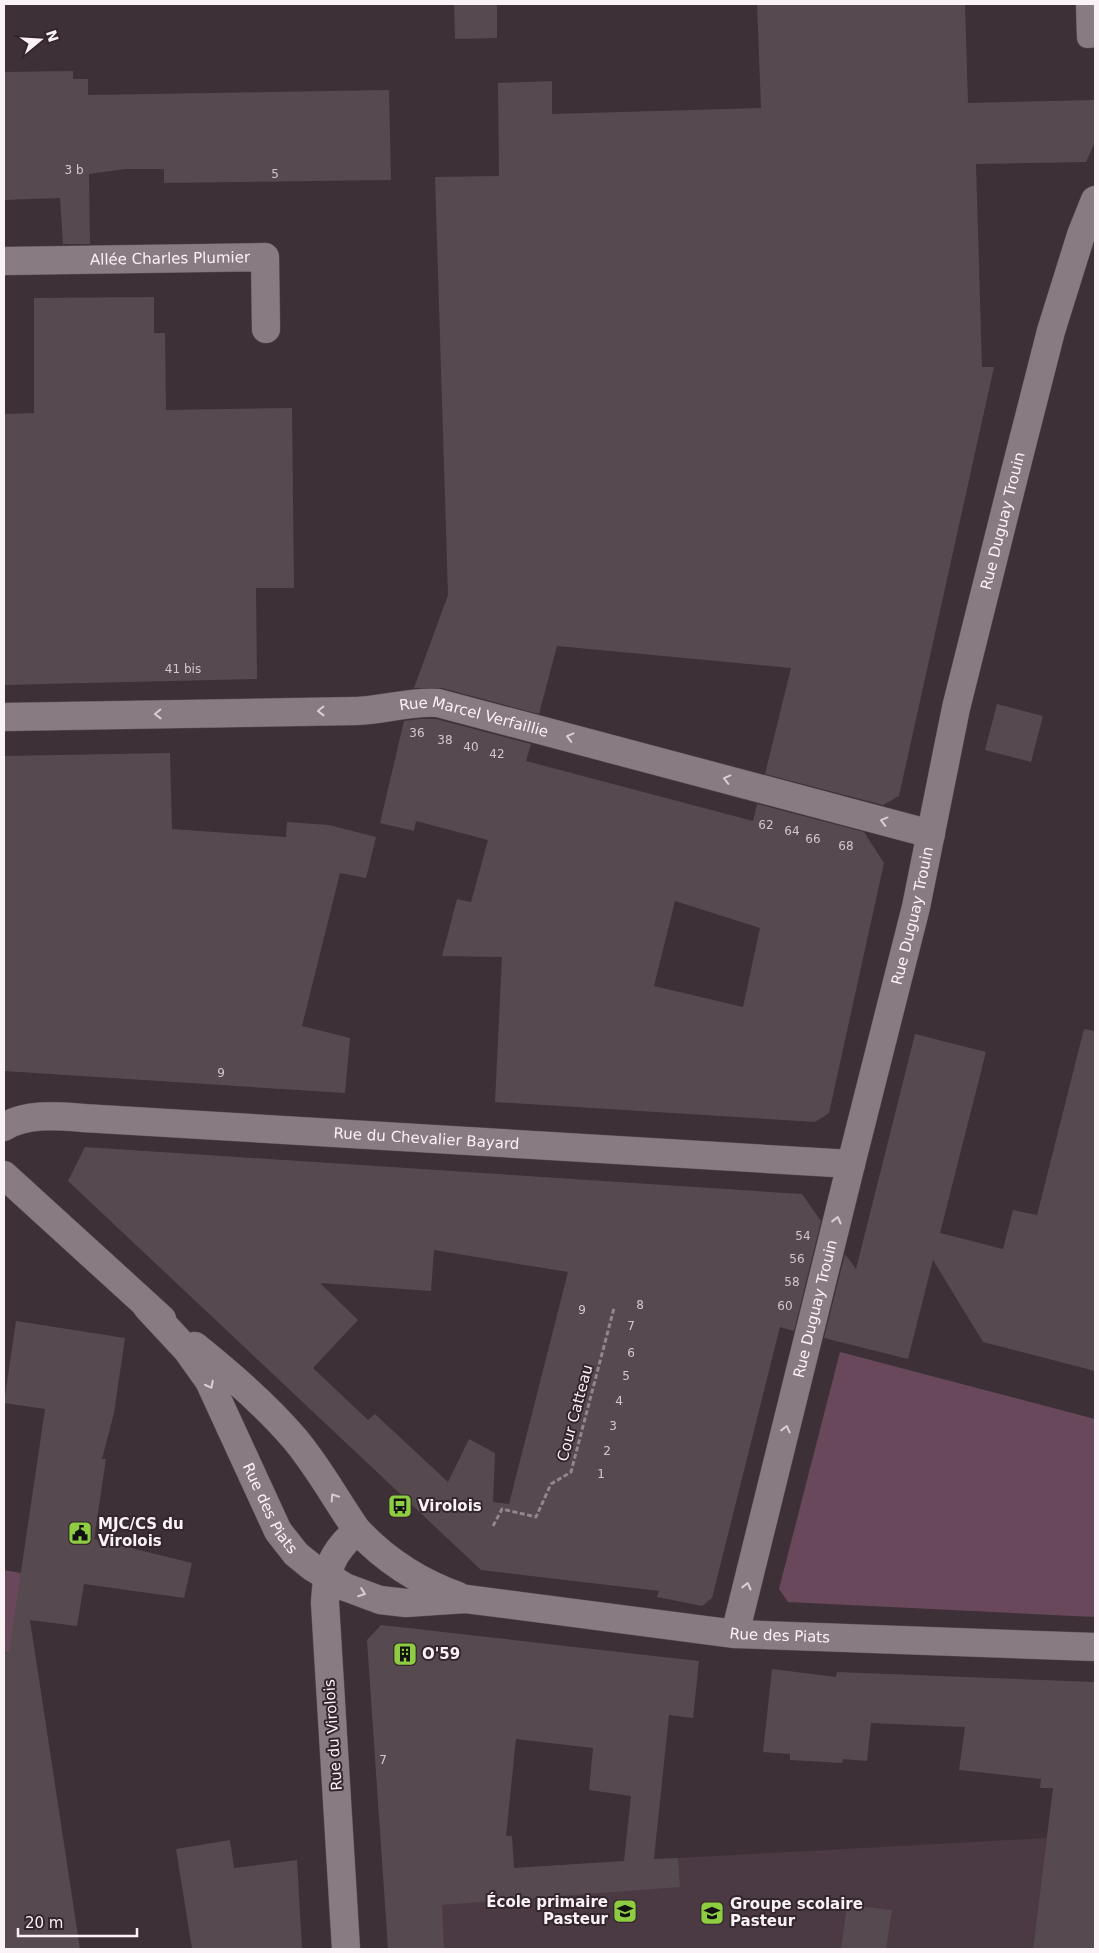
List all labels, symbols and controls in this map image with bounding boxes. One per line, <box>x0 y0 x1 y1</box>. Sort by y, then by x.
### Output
north arrow <box>15 15 65 65</box>
text: N <box>43 28 62 44</box>
house number: 3 b <box>64 163 84 177</box>
house number: 5 <box>271 167 279 181</box>
street label: Allée Charles Plumier <box>90 248 251 269</box>
street label: Rue Duguay Trouin <box>977 450 1029 592</box>
house number: 41 bis <box>165 662 201 676</box>
street label: Rue Marcel Verfaillie <box>398 693 550 741</box>
one-way arrow <box>317 706 324 716</box>
one-way arrow <box>154 709 162 719</box>
house number: 36 <box>409 726 425 740</box>
house number: 38 <box>437 733 453 747</box>
one-way arrow <box>566 733 574 743</box>
house number: 40 <box>463 740 479 754</box>
house number: 42 <box>489 747 505 761</box>
one-way arrow <box>723 775 731 785</box>
one-way arrow <box>879 816 888 827</box>
house number: 62 <box>758 818 774 832</box>
house number: 64 <box>784 824 800 838</box>
house number: 66 <box>805 832 821 846</box>
house number: 68 <box>838 839 854 853</box>
street label: Rue Duguay Trouin <box>888 845 937 987</box>
house number: 9 <box>217 1066 225 1080</box>
street label: Rue du Chevalier Bayard <box>333 1124 520 1153</box>
one-way arrow <box>831 1215 842 1224</box>
house number: 54 <box>795 1229 811 1243</box>
street label: Rue Duguay Trouin <box>790 1238 841 1380</box>
house number: 56 <box>789 1252 805 1266</box>
house number: 58 <box>784 1275 800 1289</box>
house number: 8 <box>636 1298 644 1312</box>
house number: 60 <box>777 1299 793 1313</box>
house number: 9 <box>578 1303 586 1317</box>
house number: 7 <box>627 1319 635 1333</box>
house number: 6 <box>627 1346 635 1360</box>
street label: Cour Catteau <box>553 1363 597 1463</box>
house number: 5 <box>622 1369 630 1383</box>
one-way arrow <box>204 1380 214 1389</box>
house number: 4 <box>615 1394 623 1408</box>
house number: 3 <box>609 1419 617 1433</box>
one-way arrow <box>780 1425 790 1433</box>
house number: 2 <box>603 1444 611 1458</box>
street label: Rue des Piats <box>239 1460 301 1557</box>
house number: 1 <box>597 1467 605 1481</box>
one-way arrow <box>331 1493 341 1502</box>
bus stop icon: Virolois <box>387 1493 413 1519</box>
place label: Virolois <box>418 1497 482 1515</box>
place label: MJC/CS du Virolois <box>98 1515 184 1550</box>
public building icon: MJC/CS du Virolois <box>67 1520 93 1546</box>
one-way arrow <box>741 1582 752 1591</box>
one-way arrow <box>358 1587 366 1597</box>
street label: Rue des Piats <box>728 1624 830 1646</box>
building icon: O'59 <box>392 1641 418 1667</box>
place label: O'59 <box>422 1645 460 1663</box>
street label: Rue du Virolois <box>320 1679 346 1791</box>
house number: 7 <box>379 1753 387 1767</box>
place label: École primaire Pasteur <box>486 1892 609 1928</box>
place label: Groupe scolaire Pasteur <box>730 1895 863 1930</box>
school or university icon: École primaire Pasteur <box>612 1898 638 1924</box>
school or university icon: Groupe scolaire Pasteur <box>699 1900 725 1926</box>
scale bar <box>18 1906 136 1938</box>
text: 20 m <box>25 1914 63 1932</box>

